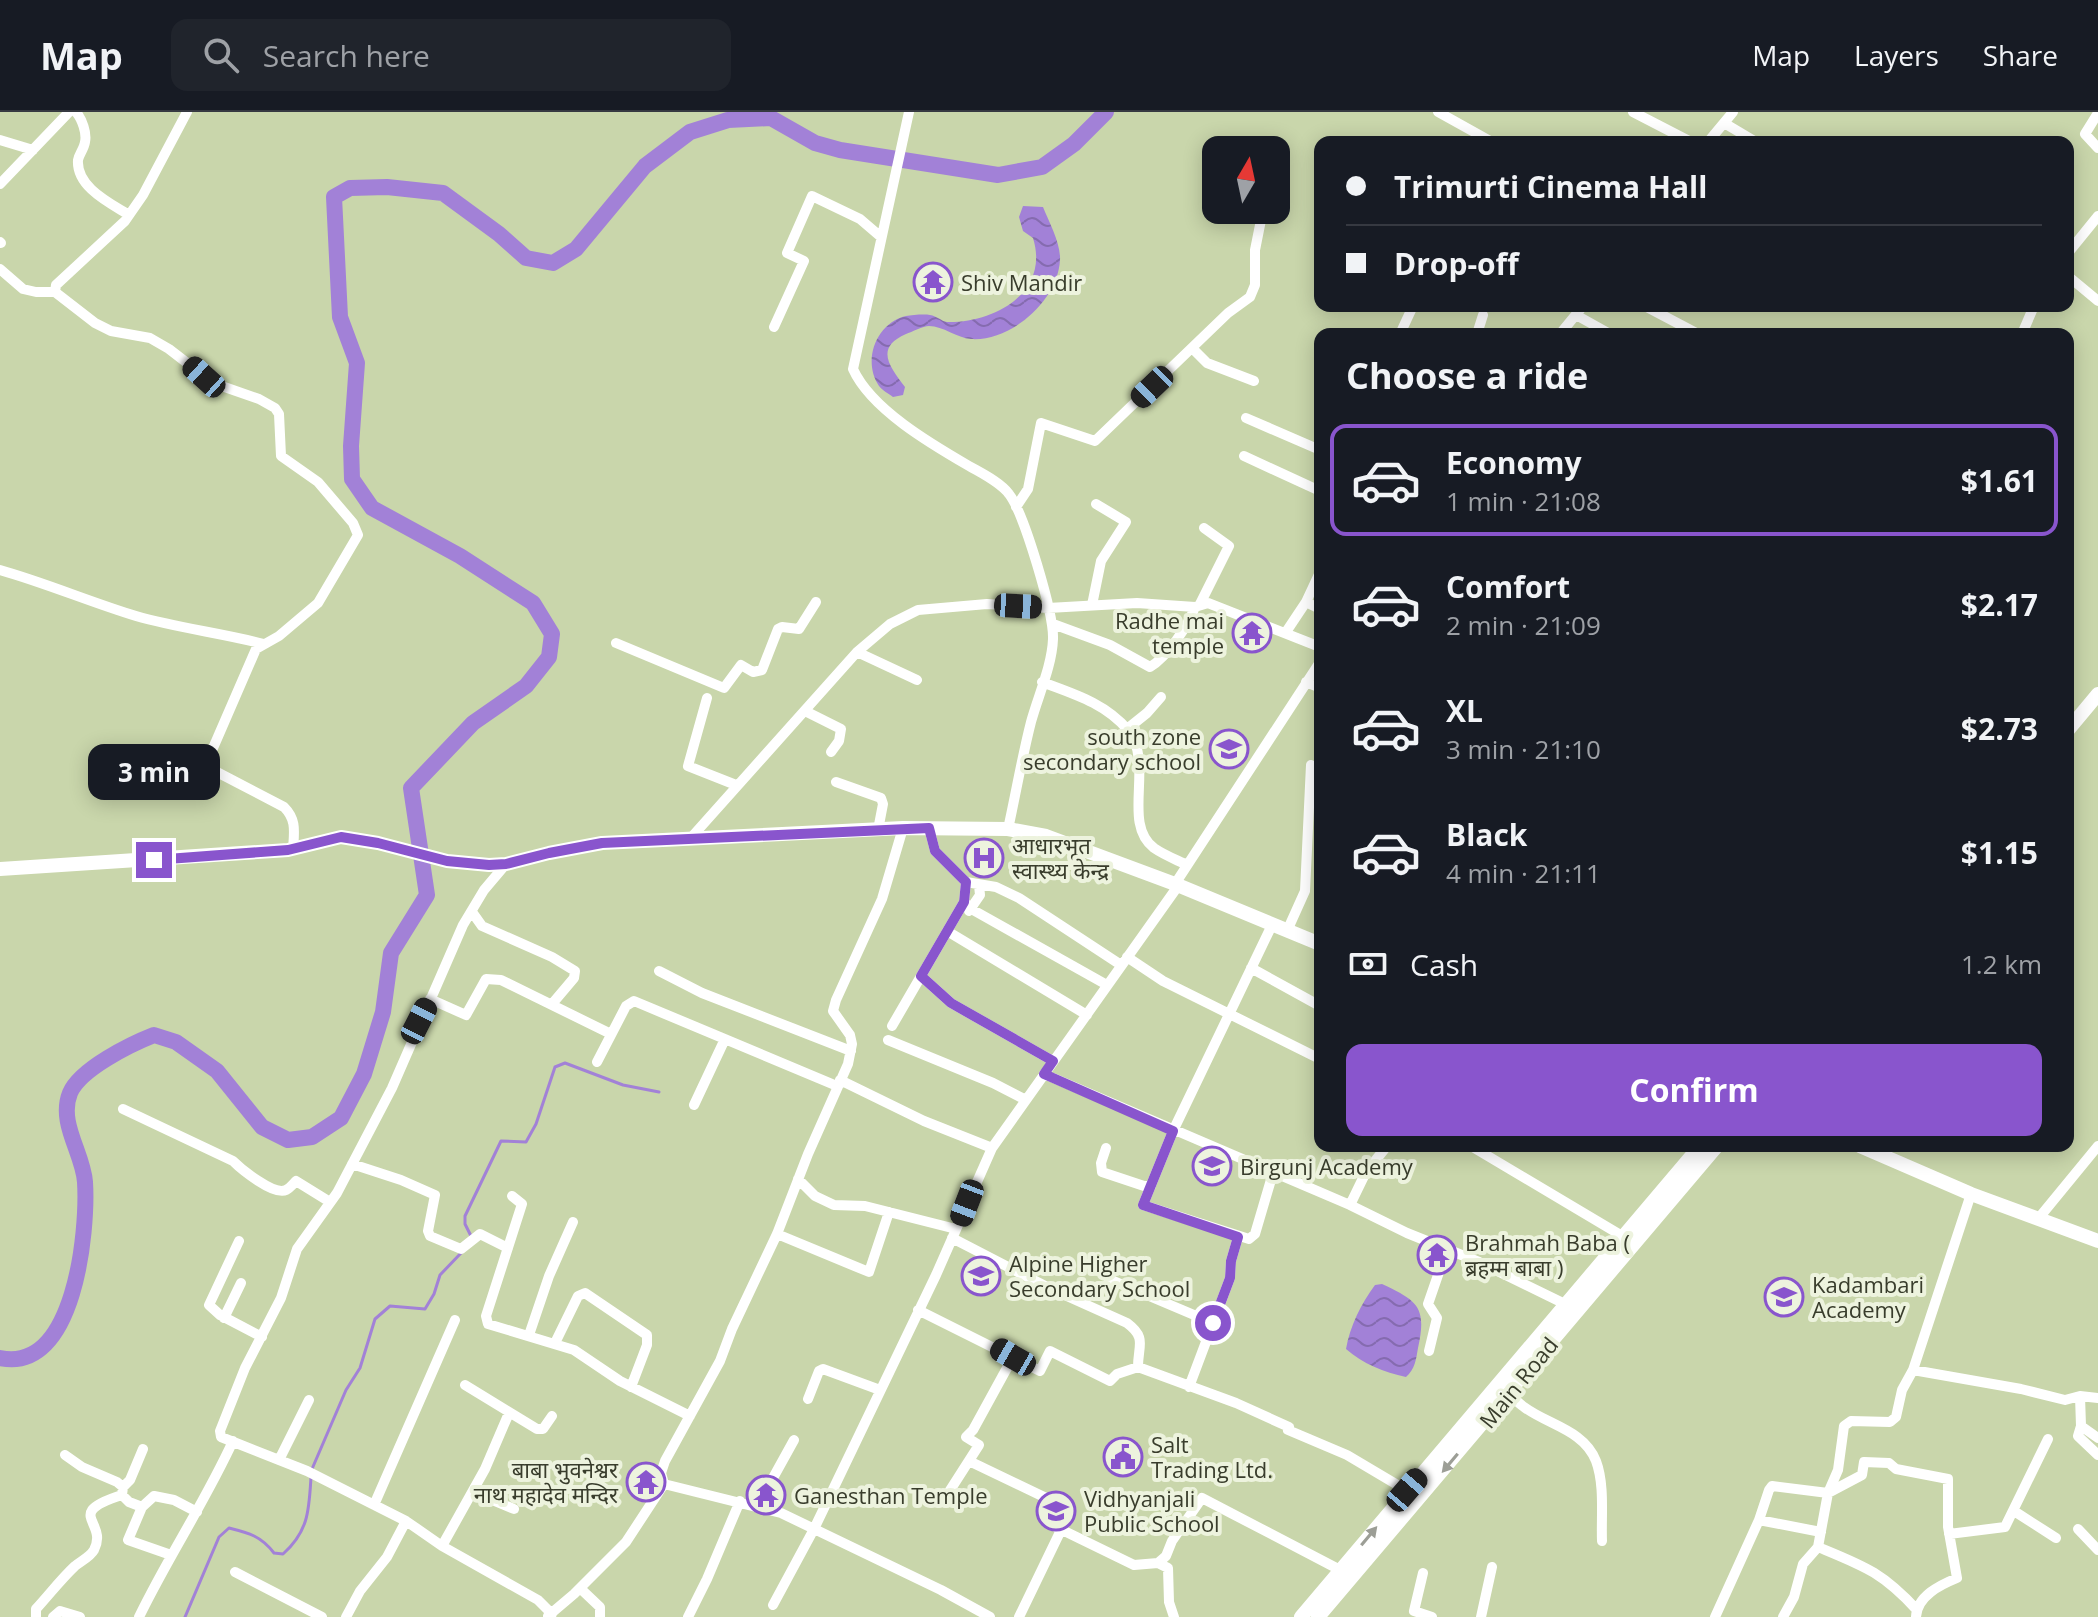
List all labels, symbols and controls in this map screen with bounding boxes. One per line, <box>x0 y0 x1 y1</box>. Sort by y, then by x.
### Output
search box <box>171 19 731 91</box>
text: Map <box>40 29 123 81</box>
icon: search <box>199 33 243 77</box>
text: Search here <box>263 35 430 76</box>
text: Map <box>1752 36 1810 74</box>
text: Layers <box>1854 36 1939 74</box>
text: Share <box>1983 36 2058 74</box>
north arrow <box>1202 136 1290 224</box>
map controls <box>1202 136 1290 224</box>
text: Trimurti Cinema Hall <box>1394 166 1707 207</box>
text: Drop-off <box>1394 243 1519 284</box>
temple icon: Shiv Mandir <box>912 261 954 303</box>
place label: Shiv Mandir <box>961 267 1082 297</box>
text: Choose a ride <box>1346 351 1588 400</box>
car <box>178 352 230 402</box>
car <box>1126 362 1178 412</box>
text: Economy <box>1446 442 1582 483</box>
icon: car <box>1350 444 1422 516</box>
text: $1.61 <box>1961 460 2038 501</box>
text: 1 min · 21:08 <box>1446 483 1601 519</box>
text: Comfort <box>1446 566 1570 607</box>
icon: car <box>1350 568 1422 640</box>
text: $2.17 <box>1961 584 2038 625</box>
car <box>993 593 1043 619</box>
place label: Radhe mai temple <box>1115 605 1224 660</box>
text: 2 min · 21:09 <box>1446 607 1601 643</box>
temple icon: Radhe mai temple <box>1231 612 1273 654</box>
text: XL <box>1446 690 1483 731</box>
icon: car <box>1350 692 1422 764</box>
text: $2.73 <box>1961 708 2038 749</box>
place label: south zone secondary school <box>1023 721 1201 776</box>
school or university icon: south zone secondary school <box>1208 728 1250 770</box>
text: 3 min · 21:10 <box>1446 731 1601 767</box>
callout: 3 min <box>88 744 220 800</box>
text: 3 min <box>118 754 190 790</box>
text: Black <box>1446 814 1527 855</box>
icon: car <box>1350 816 1422 888</box>
place label: आधारभूत स्वास्थ्य केन्द्र <box>1012 830 1109 885</box>
text: $1.15 <box>1961 832 2038 873</box>
hospital icon: आधारभूत स्वास्थ्य केन्द्र <box>963 837 1005 879</box>
route end <box>136 842 172 878</box>
text: 4 min · 21:11 <box>1446 855 1601 891</box>
icon: cash <box>1346 942 1390 986</box>
text: Cash <box>1410 944 1478 985</box>
text: 1.2 km <box>1961 946 2042 982</box>
car <box>397 994 441 1048</box>
button: Confirm <box>1346 1044 2042 1136</box>
school or university icon: Birgunj Academy <box>1191 1145 1233 1187</box>
place label: Birgunj Academy <box>1240 1151 1414 1181</box>
car <box>947 1176 987 1230</box>
place label: Brahmah Baba ( ब्रहम्म बाबा ) <box>1465 1227 1630 1282</box>
temple icon: Brahmah Baba ( ब्रहम्म बाबा ) <box>1416 1234 1458 1276</box>
place label: Alpine Higher Secondary School <box>1009 1248 1190 1303</box>
school or university icon: Alpine Higher Secondary School <box>960 1255 1002 1297</box>
place label: Kadambari Academy <box>1812 1269 1924 1324</box>
school or university icon: Kadambari Academy <box>1763 1276 1805 1318</box>
route start <box>1195 1305 1231 1341</box>
street label: Main Road <box>1472 1330 1564 1434</box>
car <box>986 1335 1040 1379</box>
place label: Salt Trading Ltd. <box>1151 1429 1273 1484</box>
public building icon: Salt Trading Ltd. <box>1102 1436 1144 1478</box>
one-way arrow <box>1442 1452 1459 1472</box>
place label: बाबा भुवनेश्वर नाथ महादेव मन्दिर <box>474 1454 619 1509</box>
temple icon: बाबा भुवनेश्वर नाथ महादेव मन्दिर <box>625 1461 667 1503</box>
car <box>1382 1464 1432 1516</box>
temple icon: Ganesthan Temple <box>745 1474 787 1516</box>
place label: Ganesthan Temple <box>794 1480 988 1510</box>
place label: Vidhyanjali Public School <box>1084 1483 1220 1538</box>
school or university icon: Vidhyanjali Public School <box>1035 1490 1077 1532</box>
one-way arrow <box>1360 1526 1377 1546</box>

